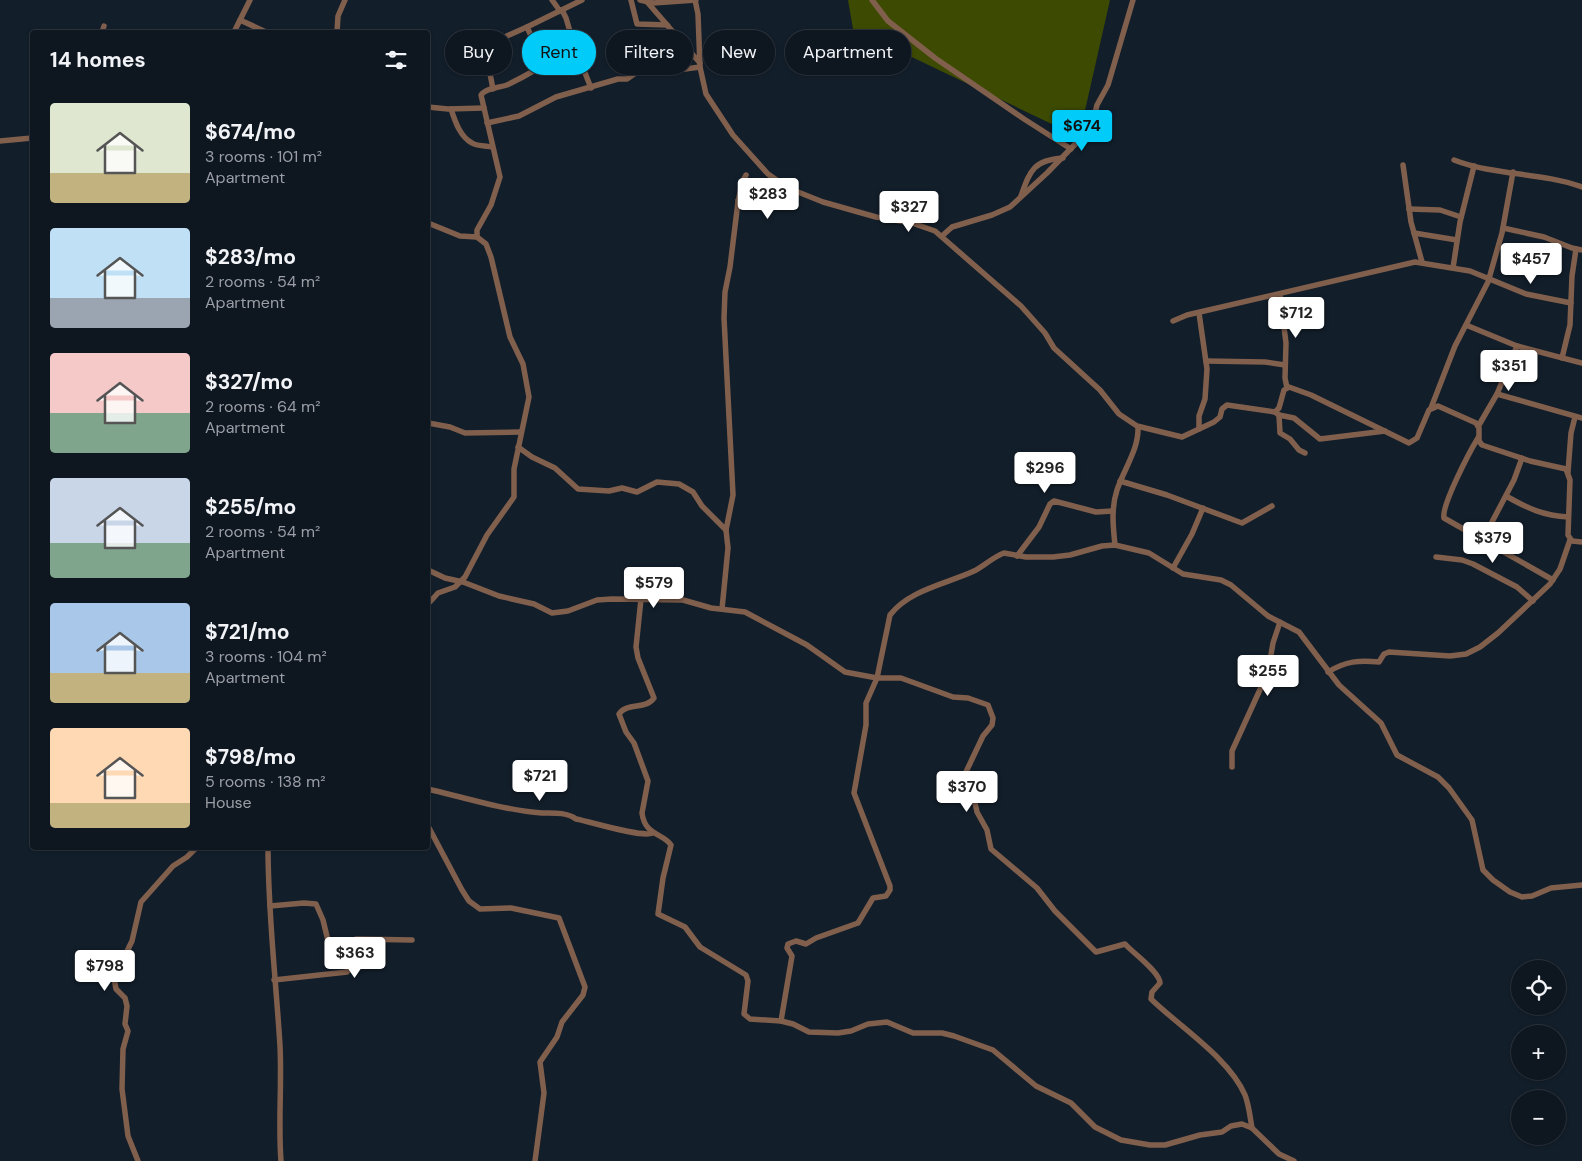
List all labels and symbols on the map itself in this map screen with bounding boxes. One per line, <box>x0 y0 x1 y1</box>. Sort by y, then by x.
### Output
pin: $674 <box>1052 110 1112 152</box>
pin: $283 <box>738 178 798 220</box>
pin: $327 <box>879 190 939 233</box>
pin: $457 <box>1501 242 1561 285</box>
pin: $712 <box>1266 296 1326 339</box>
pin: $351 <box>1479 350 1539 392</box>
pin: $296 <box>1015 452 1075 494</box>
pin: $379 <box>1463 522 1523 564</box>
pin: $579 <box>624 566 684 609</box>
pin: $255 <box>1238 654 1298 697</box>
pin: $721 <box>510 760 570 802</box>
pin: $370 <box>937 770 997 813</box>
pin: $363 <box>325 936 385 979</box>
pin: $798 <box>75 950 135 992</box>

